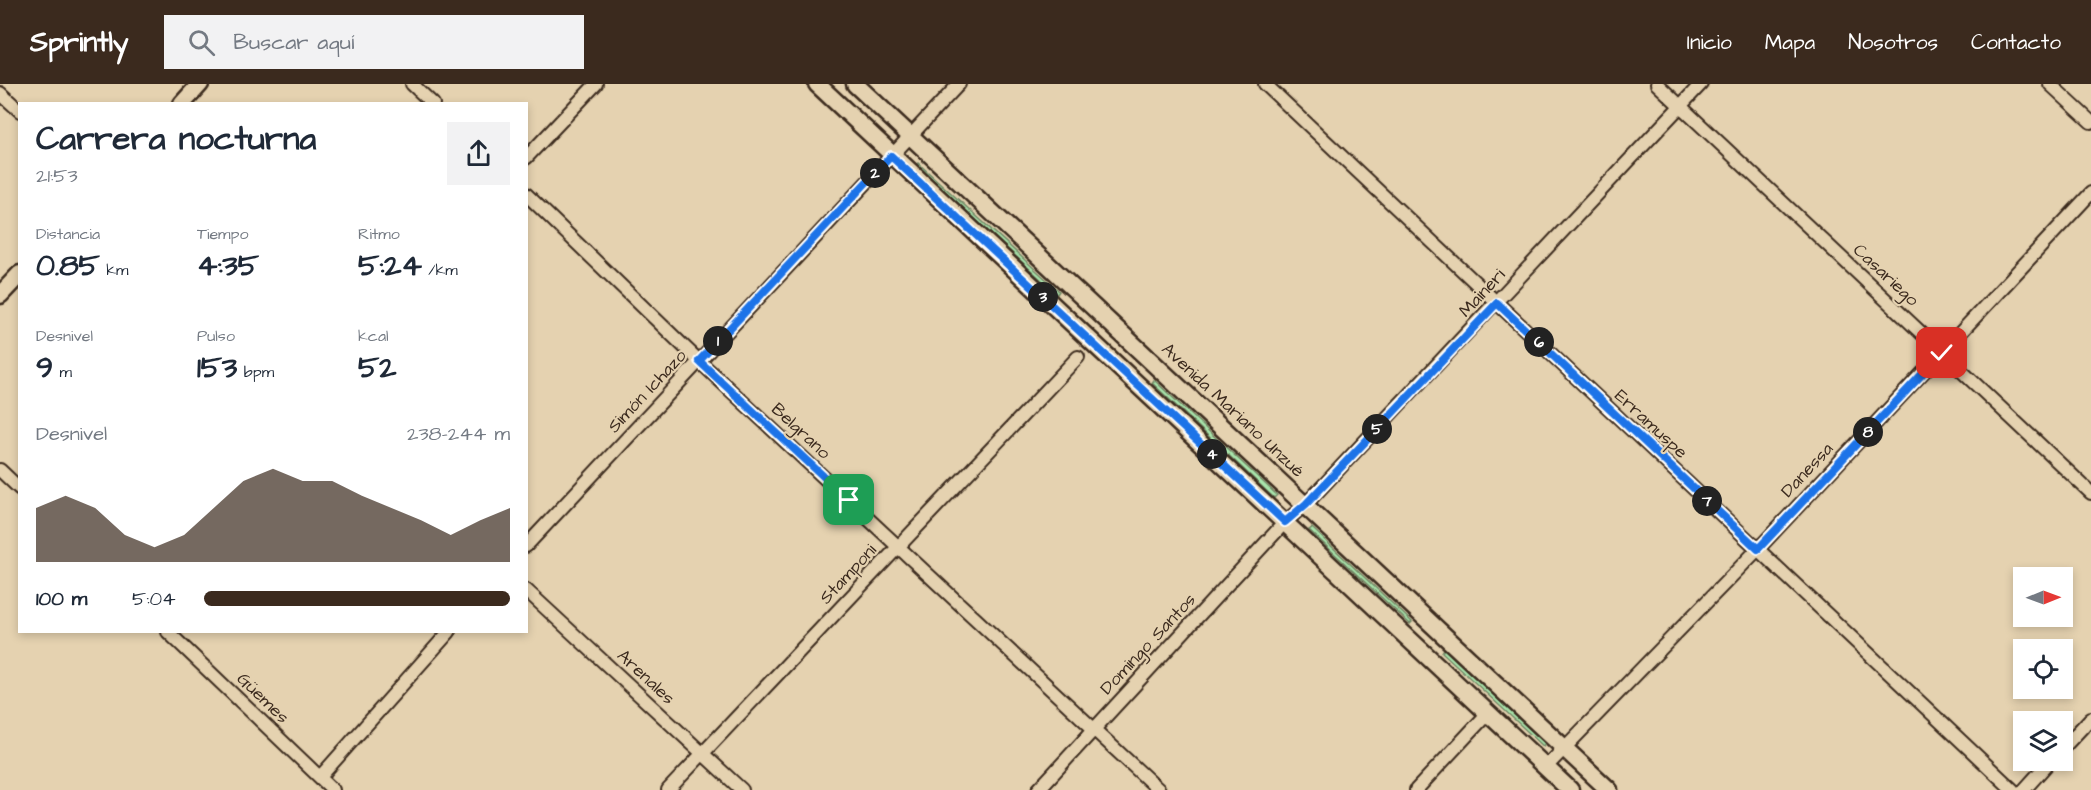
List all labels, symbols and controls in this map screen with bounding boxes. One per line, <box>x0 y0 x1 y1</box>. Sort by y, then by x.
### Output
search box <box>164 15 584 69</box>
text: Sprintly <box>30 23 128 62</box>
icon: search <box>185 26 218 59</box>
text: Buscar aquí <box>233 27 354 58</box>
text: Inicio <box>1687 28 1732 57</box>
text: Mapa <box>1765 28 1815 57</box>
text: Nosotros <box>1848 28 1938 57</box>
text: Contacto <box>1971 28 2061 57</box>
text: Carrera nocturna <box>36 116 316 162</box>
button: share <box>447 122 510 185</box>
pin: 2 <box>860 158 890 188</box>
text: 21:53 <box>36 162 78 190</box>
text: 2 <box>870 162 880 184</box>
text: Distancia <box>36 223 100 245</box>
text: Tiempo <box>197 223 248 245</box>
text: Ritmo <box>358 223 400 245</box>
street label: Casariego <box>1847 238 1924 313</box>
text: 0.85 <box>36 245 100 287</box>
text: 4:35 <box>197 245 259 287</box>
text: 5:24 <box>358 245 422 287</box>
text: km <box>100 259 129 281</box>
text: /km <box>422 259 458 281</box>
street label: Maineri <box>1453 263 1511 323</box>
pin: 3 <box>1028 282 1058 312</box>
text: 3 <box>1039 286 1047 308</box>
text: Desnivel <box>36 325 93 347</box>
text: Pulso <box>197 325 235 347</box>
text: kcal <box>358 325 389 347</box>
pin: 1 <box>703 326 733 356</box>
pin: 6 <box>1524 327 1554 357</box>
pin <box>1916 327 1967 378</box>
text: 1 <box>717 330 719 352</box>
text: 6 <box>1534 331 1544 353</box>
icon: check <box>1925 336 1958 369</box>
street label: Avenida Mariano Unzué <box>1156 337 1310 483</box>
street label: Simón Ichazo <box>602 344 692 438</box>
text: 9 <box>36 347 53 389</box>
text: 153 <box>197 347 237 389</box>
text: 52 <box>358 347 396 389</box>
text: m <box>53 361 72 383</box>
text: bpm <box>237 361 274 383</box>
street label: Erramuspe <box>1609 384 1693 465</box>
street label: Belgrano <box>765 397 836 466</box>
pin: 5 <box>1362 414 1392 444</box>
pin: 8 <box>1853 417 1883 447</box>
text: 5 <box>1371 418 1383 440</box>
text: Desnivel <box>36 420 107 448</box>
text: 238–244 m <box>407 420 510 448</box>
text: 8 <box>1863 421 1873 443</box>
street label: Danessa <box>1775 437 1839 503</box>
pin: 4 <box>1197 439 1227 469</box>
text: 4 <box>1207 443 1217 465</box>
pin <box>823 474 874 525</box>
icon: arrive <box>832 483 865 516</box>
pin: 7 <box>1692 486 1722 516</box>
text: 7 <box>1702 490 1712 512</box>
street label: Stamponi <box>814 538 883 610</box>
north arrow <box>2013 567 2073 627</box>
map controls <box>2013 567 2073 771</box>
text: 100 m <box>36 585 87 613</box>
text: 5:04 <box>132 585 176 613</box>
street label: Domingo Santos <box>1094 588 1202 701</box>
button: locate <box>2013 639 2073 699</box>
street label: Arenales <box>612 644 680 710</box>
street label: Güemes <box>231 667 295 729</box>
button: layers <box>2013 711 2073 771</box>

